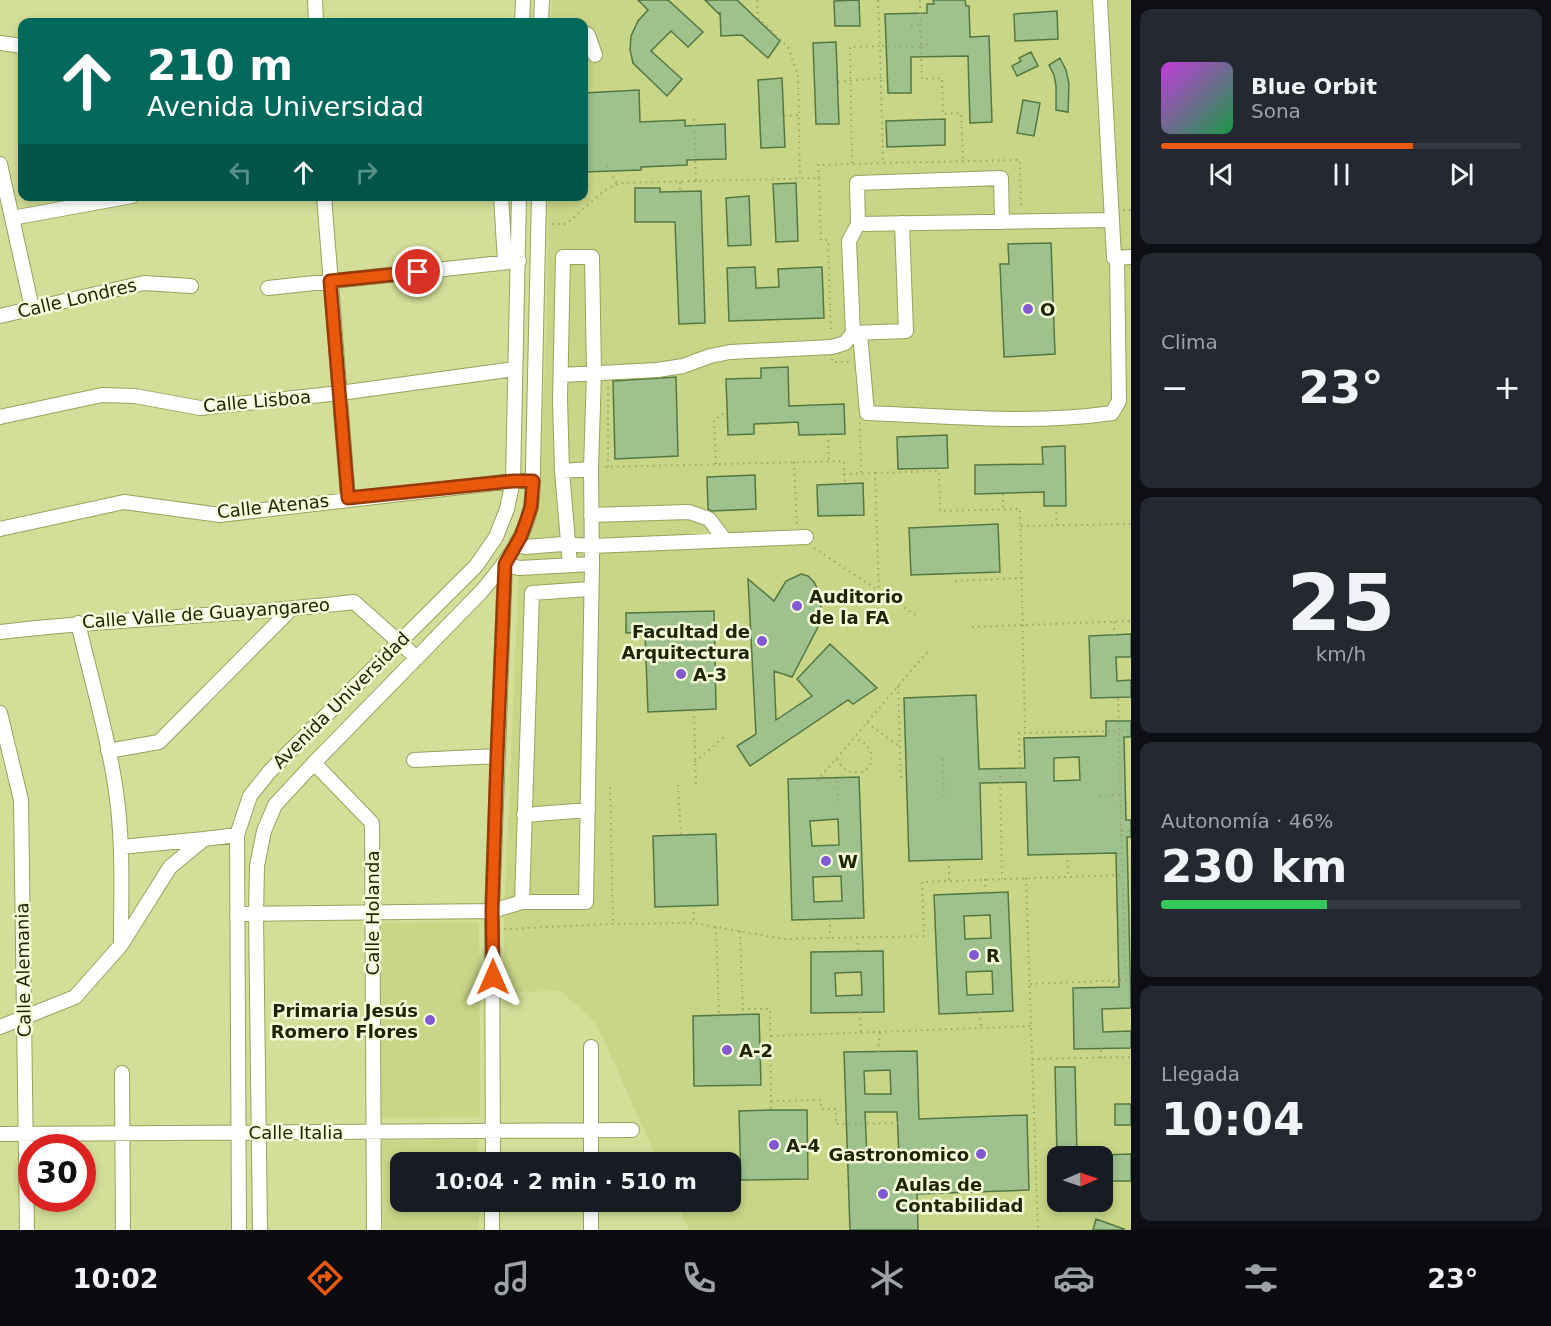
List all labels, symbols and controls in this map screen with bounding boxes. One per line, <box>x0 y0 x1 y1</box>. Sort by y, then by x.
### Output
text: 210 m <box>147 41 293 90</box>
icon: ahead <box>48 42 126 120</box>
text: Blue Orbit <box>1251 74 1377 99</box>
text: Avenida Universidad <box>147 91 424 122</box>
text: Sona <box>1251 99 1301 123</box>
icon: left <box>224 156 257 189</box>
icon: ahead <box>287 156 320 189</box>
icon: right <box>350 156 383 189</box>
icon: previous <box>1205 158 1238 191</box>
icon: pause <box>1325 158 1358 191</box>
icon: next <box>1445 158 1478 191</box>
pin <box>392 246 443 297</box>
icon: arrive <box>401 255 434 288</box>
street label: Calle Londres <box>15 274 139 322</box>
place label: O <box>1040 299 1055 320</box>
marker: O <box>1021 302 1035 316</box>
text: Clima <box>1161 330 1218 354</box>
text: 23° <box>1298 361 1384 414</box>
text: − <box>1161 368 1189 407</box>
text: + <box>1493 368 1521 407</box>
street label: Calle Lisboa <box>202 386 312 416</box>
street label: Calle Atenas <box>216 490 330 522</box>
text: 25 <box>1287 558 1395 648</box>
place label: Auditorio de la FA <box>809 586 903 628</box>
street label: Calle Valle de Guayangareo <box>81 594 331 632</box>
marker: Auditorio de la FA <box>790 599 804 613</box>
place label: Facultad de Arquitectura <box>621 621 750 663</box>
street label: Avenida Universidad <box>268 627 414 773</box>
marker: Facultad de Arquitectura <box>755 634 769 648</box>
text: km/h <box>1316 642 1366 666</box>
place label: A-3 <box>693 664 727 685</box>
marker: A-3 <box>674 667 688 681</box>
text: Autonomía · 46% <box>1161 809 1333 833</box>
text: 230 km <box>1161 840 1347 893</box>
street label: Calle Holanda <box>362 851 383 975</box>
place label: W <box>838 851 858 872</box>
marker: W <box>819 854 833 868</box>
street label: Calle Alemania <box>11 902 35 1038</box>
position arrow <box>461 945 525 1009</box>
place label: R <box>986 945 1000 966</box>
marker: R <box>967 948 981 962</box>
place label: Primaria Jesús Romero Flores <box>271 1000 418 1042</box>
marker: Primaria Jesús Romero Flores <box>423 1013 437 1027</box>
place label: A-2 <box>739 1040 773 1061</box>
marker: A-2 <box>720 1043 734 1057</box>
text: Llegada <box>1161 1062 1240 1086</box>
text: 10:04 <box>1161 1093 1304 1146</box>
street label: Calle Italia <box>249 1122 343 1143</box>
speed limit sign: 30 <box>18 1134 96 1212</box>
place label: A-4 <box>786 1135 820 1156</box>
marker: A-4 <box>767 1138 781 1152</box>
place label: Gastronomico <box>828 1144 969 1165</box>
north arrow <box>1047 1146 1113 1212</box>
map controls <box>1047 1146 1113 1212</box>
marker: Gastronomico <box>974 1147 988 1161</box>
text: 10:04 · 2 min · 510 m <box>434 1169 697 1194</box>
place label: Aulas de Contabilidad <box>895 1174 1023 1216</box>
marker: Aulas de Contabilidad <box>876 1187 890 1201</box>
icon: directions <box>304 1257 346 1299</box>
icon: music <box>491 1257 533 1299</box>
icon: phone <box>678 1257 720 1299</box>
icon: climate <box>866 1257 908 1299</box>
icon: car <box>1053 1257 1095 1299</box>
icon: filters <box>1240 1257 1282 1299</box>
text: 10:02 <box>73 1263 159 1294</box>
text: 23° <box>1427 1263 1478 1294</box>

